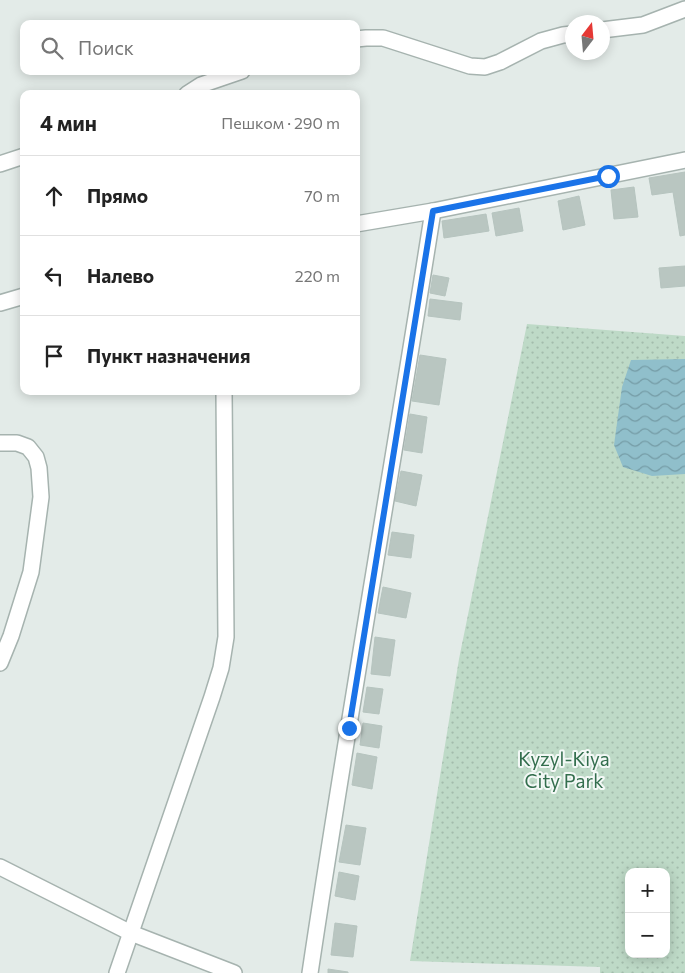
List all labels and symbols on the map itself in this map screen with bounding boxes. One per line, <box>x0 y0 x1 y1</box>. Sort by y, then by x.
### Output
north arrow <box>565 15 610 60</box>
route start <box>597 165 620 188</box>
route end <box>338 717 361 740</box>
park label: Kyzyl-Kiya City Park <box>518 747 610 792</box>

